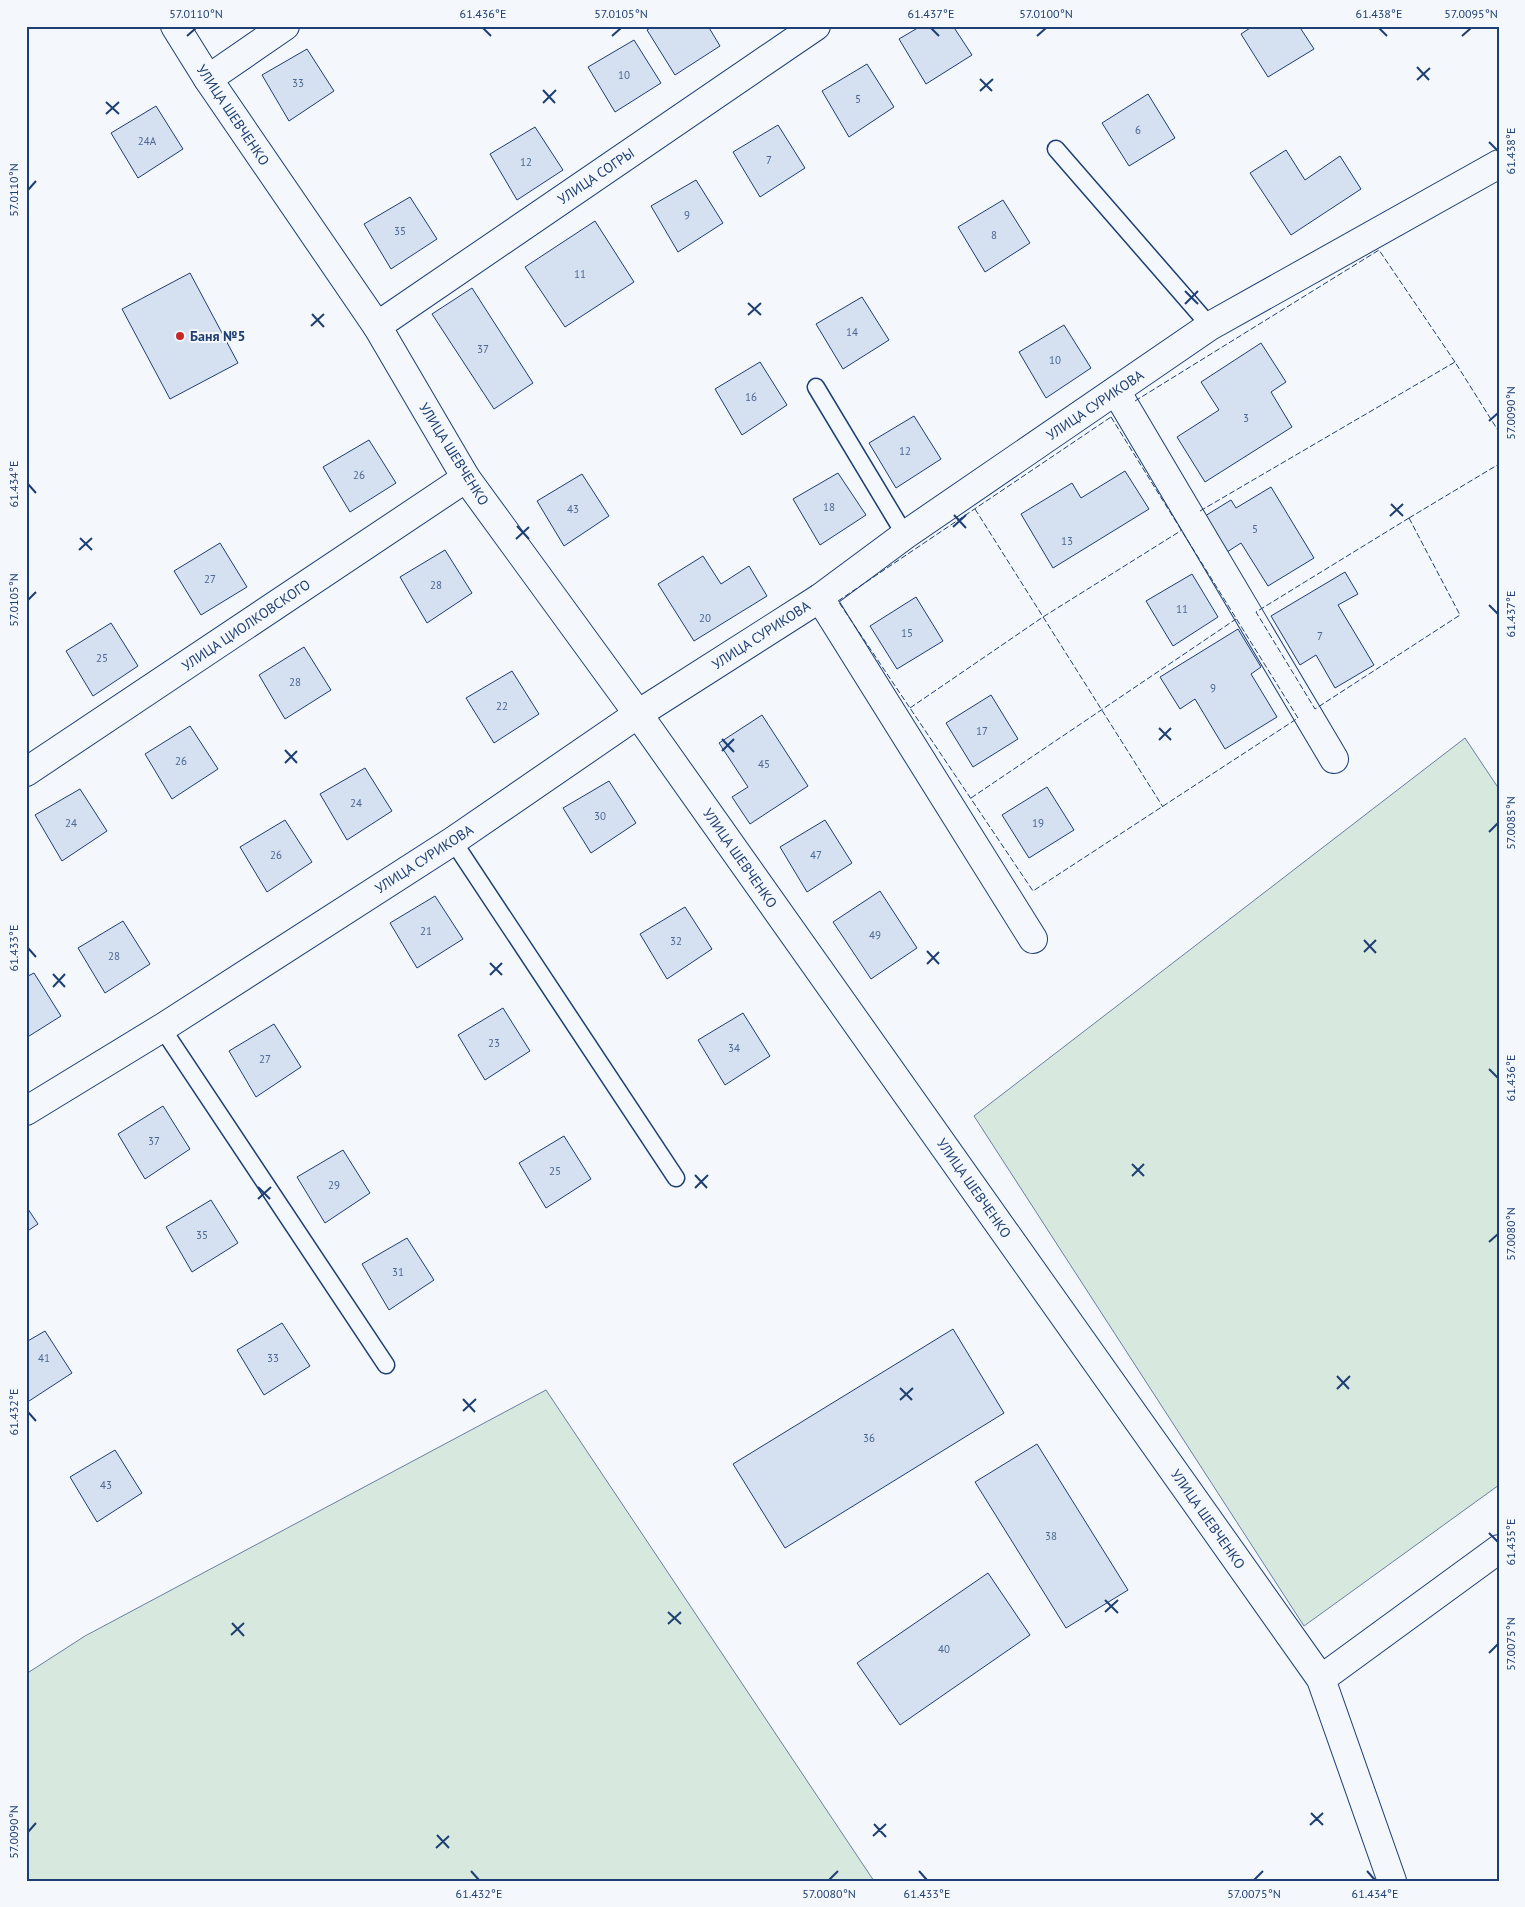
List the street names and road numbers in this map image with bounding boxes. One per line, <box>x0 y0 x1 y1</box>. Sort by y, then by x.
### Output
street label: УЛИЦА ШЕВЧЕНКО <box>193 61 273 169</box>
street label: УЛИЦА СОГРЫ <box>554 144 638 208</box>
street label: УЛИЦА СУРИКОВА <box>1043 365 1148 444</box>
street label: УЛИЦА ШЕВЧЕНКО <box>415 399 493 509</box>
street label: УЛИЦА ЦИОЛКОВСКОГО <box>178 575 314 675</box>
street label: УЛИЦА СУРИКОВА <box>709 596 814 673</box>
street label: УЛИЦА ШЕВЧЕНКО <box>699 805 781 911</box>
street label: УЛИЦА СУРИКОВА <box>372 820 477 897</box>
street label: УЛИЦА ШЕВЧЕНКО <box>933 1135 1015 1241</box>
street label: УЛИЦА ШЕВЧЕНКО <box>1167 1466 1249 1572</box>

